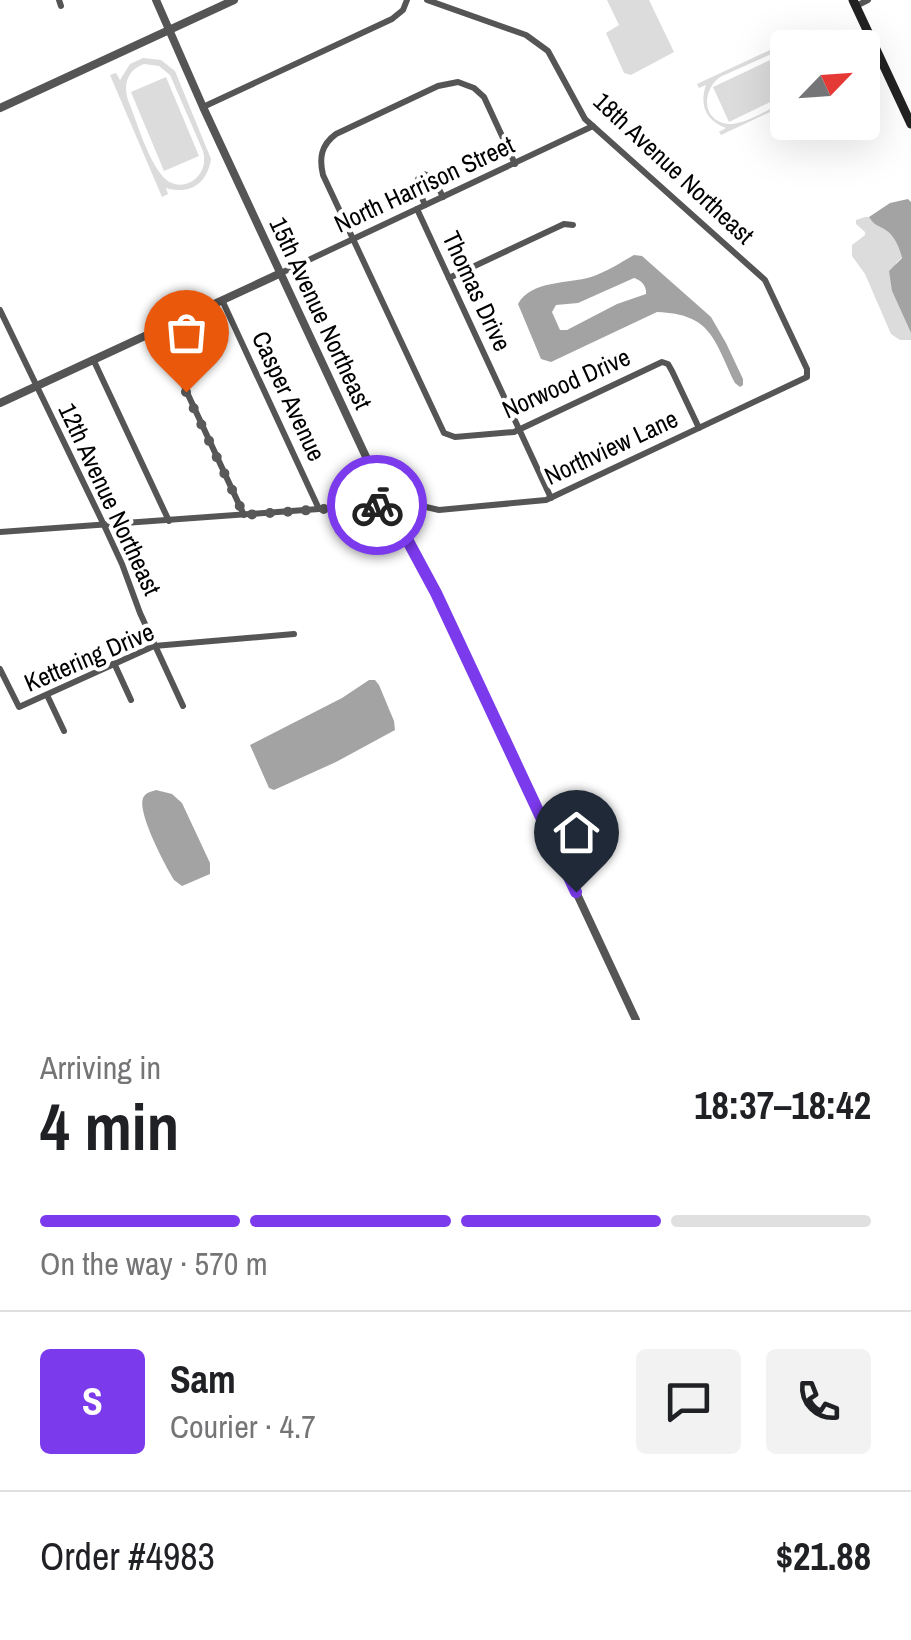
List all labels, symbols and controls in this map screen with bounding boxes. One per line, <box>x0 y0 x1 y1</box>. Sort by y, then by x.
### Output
north arrow <box>770 30 880 140</box>
map controls <box>770 30 880 140</box>
street label: 18th Avenue Northeast <box>586 85 762 252</box>
street label: North Harrison Street <box>329 127 520 241</box>
street label: 15th Avenue Northeast <box>262 211 381 415</box>
street label: Thomas Drive <box>434 225 520 357</box>
pin <box>144 290 229 393</box>
icon: bag <box>159 305 214 360</box>
street label: Casper Avenue <box>244 325 334 467</box>
street label: Norwood Drive <box>497 340 635 426</box>
street label: 12th Avenue Northeast <box>51 397 170 601</box>
street label: Northview Lane <box>539 401 683 493</box>
courier <box>327 455 427 555</box>
icon: bike <box>350 478 405 533</box>
street label: Kettering Drive <box>19 614 159 700</box>
pin <box>534 790 619 893</box>
icon: home <box>549 805 604 860</box>
text: Arriving in <box>40 1046 161 1089</box>
text: 18:37–18:42 <box>694 1080 871 1131</box>
text: 4 min <box>40 1083 179 1170</box>
text: On the way · 570 m <box>40 1242 268 1285</box>
button: chat <box>636 1349 741 1454</box>
button: phone <box>766 1349 871 1454</box>
text: Sam <box>170 1354 236 1405</box>
text: S <box>82 1376 103 1427</box>
text: Courier · 4.7 <box>170 1405 316 1448</box>
text: Order #4983 <box>40 1531 215 1582</box>
text: $21.88 <box>776 1531 871 1582</box>

